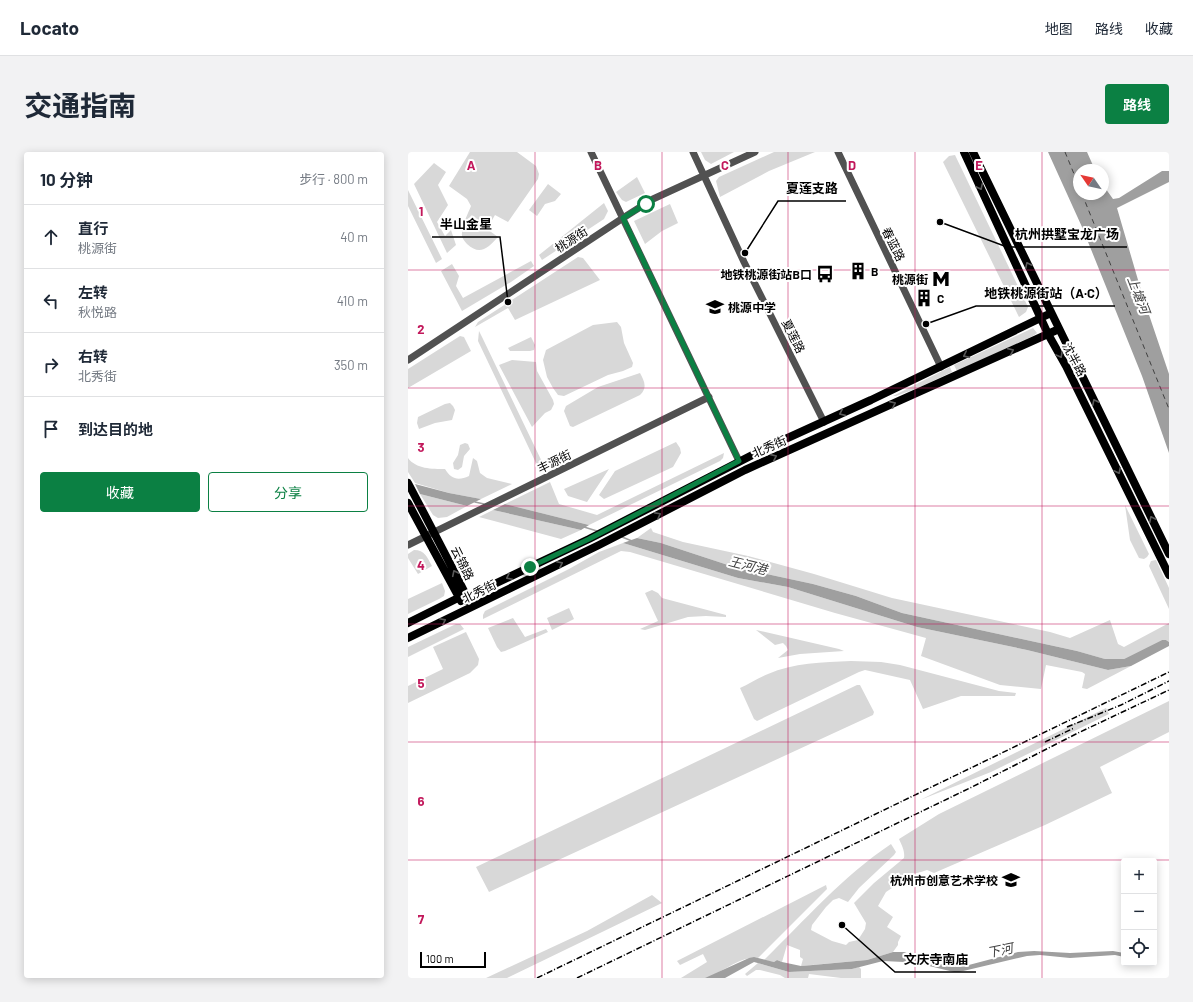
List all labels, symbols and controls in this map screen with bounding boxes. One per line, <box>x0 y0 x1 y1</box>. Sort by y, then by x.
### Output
text: Locato <box>20 16 79 39</box>
text: 地图 <box>1045 20 1073 37</box>
text: 路线 <box>1095 20 1123 37</box>
text: 收藏 <box>1145 20 1173 37</box>
button: 路线 <box>1105 84 1169 124</box>
text: 交通指南 <box>24 88 136 122</box>
text: A <box>467 157 476 173</box>
text: B <box>594 157 602 173</box>
text: C <box>721 157 729 173</box>
text: D <box>848 157 856 173</box>
text: E <box>975 157 983 173</box>
north arrow <box>1073 164 1109 200</box>
text: 10 分钟 <box>40 169 93 189</box>
text: 步行 · 800 m <box>299 171 368 187</box>
callout: 夏莲支路 <box>778 176 846 201</box>
text: 夏莲支路 <box>786 180 838 196</box>
one-way arrow <box>975 183 983 191</box>
route start <box>637 195 655 213</box>
text: 1 <box>419 203 423 219</box>
callout: 半山金星 <box>432 212 500 237</box>
text: 半山金星 <box>440 216 492 232</box>
text: 直行 <box>78 219 108 237</box>
callout: 杭州拱墅宝龙广场 <box>1007 222 1127 247</box>
street label: 桃源街 <box>552 223 590 255</box>
street label: 春蓝路 <box>880 225 908 263</box>
icon: ahead <box>40 226 62 248</box>
text: 杭州拱墅宝龙广场 <box>1015 226 1119 242</box>
text: 40 m <box>340 229 368 245</box>
text: 桃源街 <box>78 240 117 256</box>
building icon: B <box>848 261 868 281</box>
one-way arrow <box>1025 262 1033 269</box>
bus stop icon: 地铁桃源街站B口 <box>815 264 835 284</box>
place label: B <box>871 264 878 278</box>
place label: 地铁桃源街站B口 <box>721 267 812 281</box>
metro station icon: 桃源街 <box>931 269 951 289</box>
place label: 桃源街 <box>892 272 928 286</box>
water label: 上塘河 <box>1125 274 1155 319</box>
callout: 地铁桃源街站（A·C） <box>976 281 1115 306</box>
text: 左转 <box>78 283 108 301</box>
text: 地铁桃源街站（A·C） <box>984 285 1108 301</box>
building icon: C <box>914 288 934 308</box>
icon: left <box>40 290 62 312</box>
place label: C <box>937 291 944 305</box>
text: 410 m <box>337 293 368 309</box>
school or university icon: 桃源中学 <box>705 297 725 317</box>
place label: 桃源中学 <box>728 300 776 314</box>
text: 秋悦路 <box>78 304 117 320</box>
street label: 夏莲路 <box>780 317 808 355</box>
text: 2 <box>417 321 425 337</box>
street label: 沈半路 <box>1060 340 1090 378</box>
text: 右转 <box>78 347 108 365</box>
one-way arrow <box>1008 347 1015 355</box>
one-way arrow <box>962 350 970 358</box>
one-way arrow <box>1055 351 1063 358</box>
icon: right <box>40 354 62 376</box>
text: 350 m <box>334 357 368 373</box>
text: 北秀街 <box>78 368 117 384</box>
one-way arrow <box>1092 399 1100 407</box>
one-way arrow <box>888 401 896 409</box>
one-way arrow <box>839 408 847 416</box>
icon: arrive <box>40 418 62 440</box>
text: 到达目的地 <box>78 420 153 438</box>
street label: 北秀街 <box>750 432 788 460</box>
text: 3 <box>417 439 425 455</box>
street label: 丰源街 <box>535 447 573 475</box>
one-way arrow <box>771 454 778 462</box>
one-way arrow <box>1113 467 1121 475</box>
button: 收藏 <box>40 472 200 512</box>
button: 分享 <box>208 472 368 512</box>
one-way arrow <box>653 512 661 519</box>
one-way arrow <box>1149 516 1157 523</box>
street label: 云锦路 <box>449 544 477 582</box>
water label: 王河港 <box>727 553 771 578</box>
text: 4 <box>417 557 425 573</box>
route end <box>521 558 539 576</box>
one-way arrow <box>556 561 563 569</box>
one-way arrow <box>452 570 460 578</box>
one-way arrow <box>506 572 513 580</box>
street label: 北秀街 <box>460 577 498 605</box>
one-way arrow <box>439 618 446 626</box>
text: 5 <box>417 675 425 691</box>
text: 6 <box>418 793 425 809</box>
map controls <box>1121 858 1157 966</box>
button: + <box>1121 858 1157 894</box>
school or university icon: 杭州市创意艺术学校 <box>1001 870 1021 890</box>
place label: 杭州市创意艺术学校 <box>890 873 998 887</box>
button: − <box>1121 894 1157 930</box>
text: 7 <box>418 911 425 927</box>
button: locate <box>1121 930 1157 966</box>
water label: 下河 <box>986 939 1017 961</box>
callout: 文庆寺南庙 <box>895 947 976 972</box>
scale bar <box>420 950 486 969</box>
text: 文庆寺南庙 <box>903 951 969 967</box>
text: 100 m <box>426 952 454 965</box>

